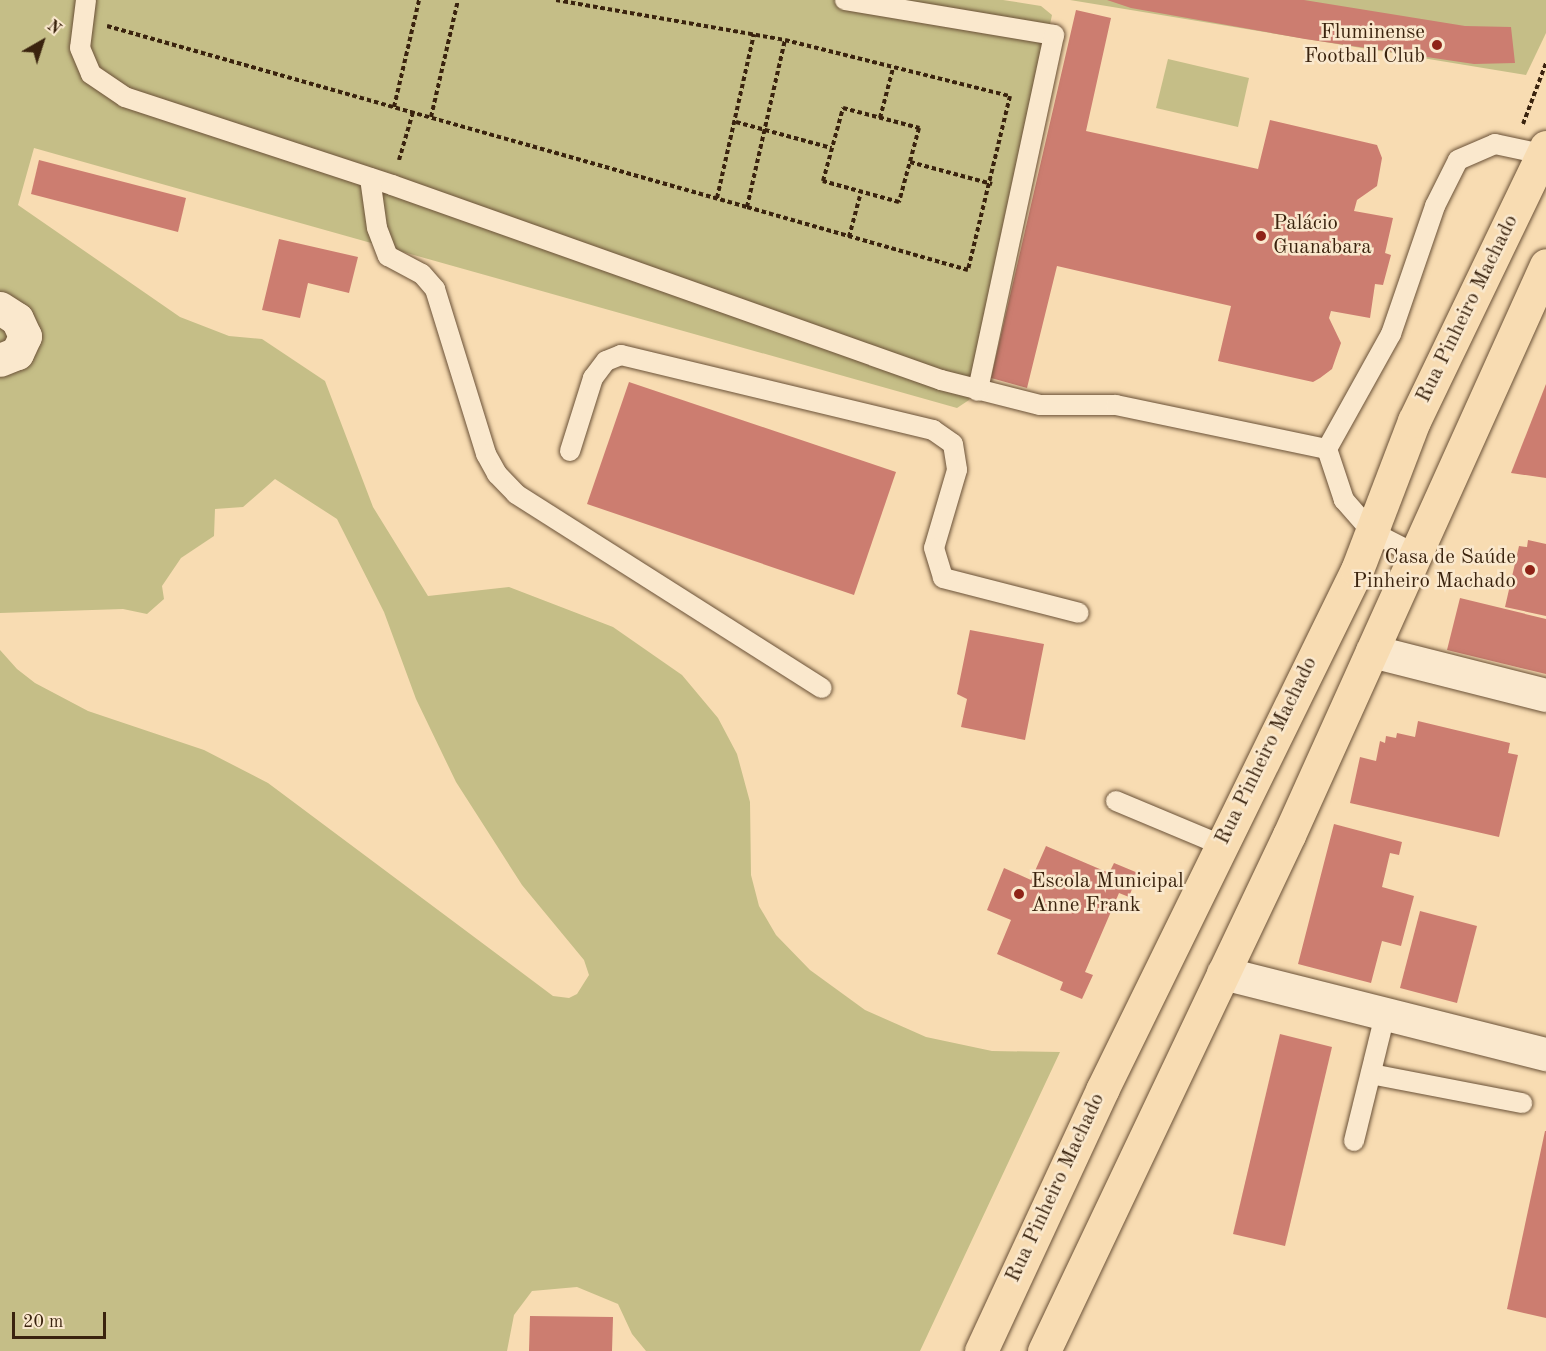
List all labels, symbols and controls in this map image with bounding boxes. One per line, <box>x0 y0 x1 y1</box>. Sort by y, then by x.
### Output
north arrow <box>12 12 72 72</box>
text: N <box>44 18 63 38</box>
place label: Fluminense Football Club <box>1304 20 1425 70</box>
marker: Fluminense Football Club <box>1430 38 1444 52</box>
place label: Palácio Guanabara <box>1273 211 1372 261</box>
street label: Rua Pinheiro Machado <box>1412 211 1524 407</box>
marker: Palácio Guanabara <box>1254 229 1268 243</box>
place label: Casa de Saúde Pinheiro Machado <box>1353 545 1516 595</box>
marker: Casa de Saúde Pinheiro Machado <box>1521 561 1539 579</box>
street label: Rua Pinheiro Machado <box>1211 653 1323 849</box>
place label: Escola Municipal Anne Frank <box>1031 869 1184 919</box>
marker: Escola Municipal Anne Frank <box>1012 887 1026 901</box>
street label: Rua Pinheiro Machado <box>1001 1089 1111 1287</box>
scale bar <box>15 1300 110 1338</box>
text: 20 m <box>23 1313 63 1331</box>

